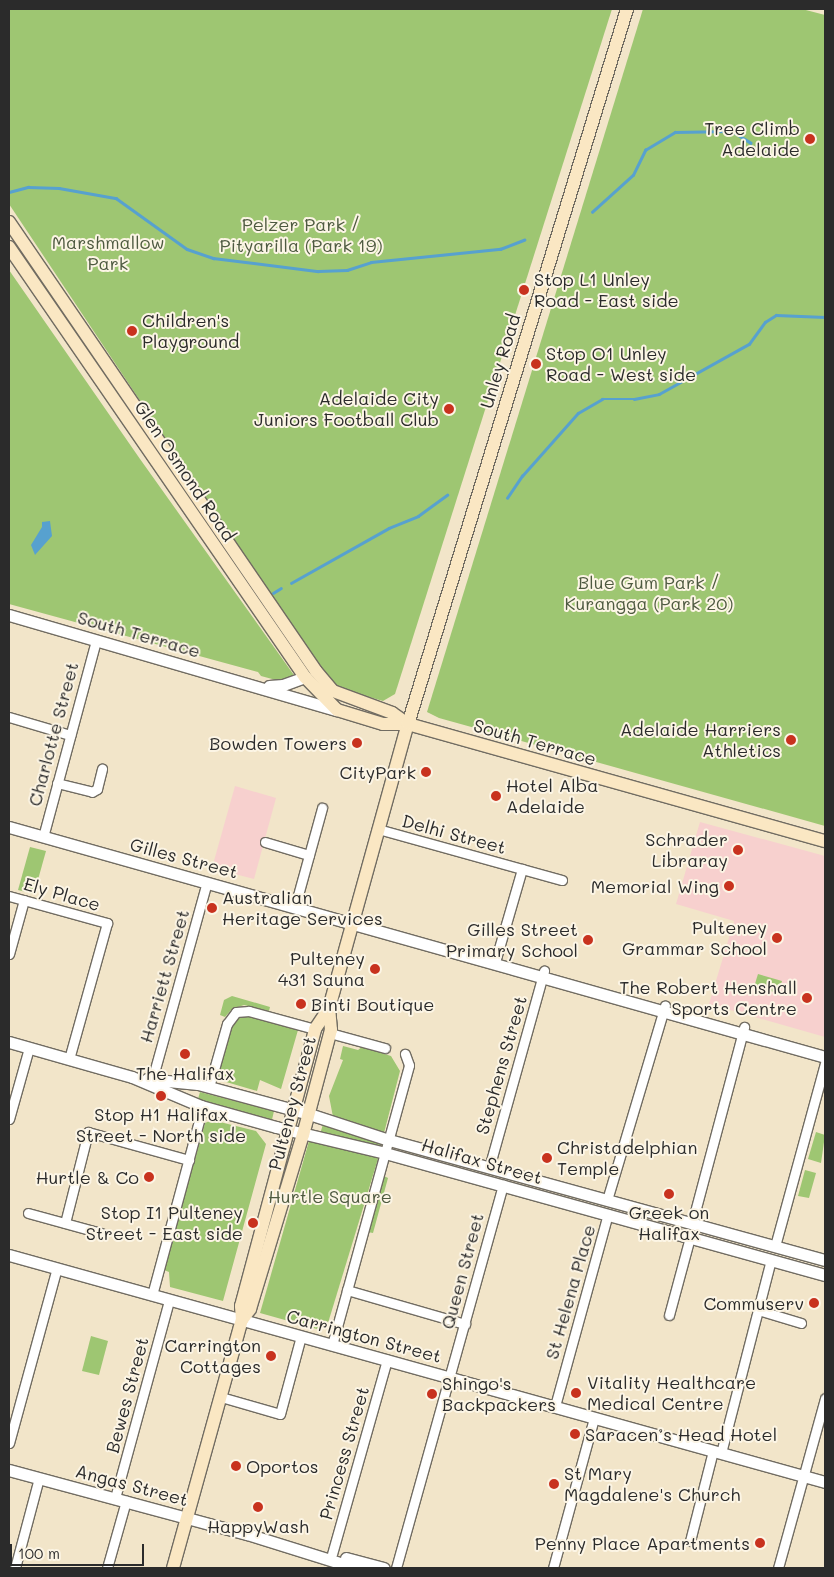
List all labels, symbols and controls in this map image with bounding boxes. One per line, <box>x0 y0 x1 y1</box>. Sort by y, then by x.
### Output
place label: Tree Climb Adelaide <box>704 118 800 160</box>
marker: Tree Climb Adelaide <box>804 133 816 145</box>
park label: Pelzer Park / Pityarilla (Park 19) <box>219 214 383 256</box>
park label: Marshmallow Park <box>52 232 164 274</box>
place label: Stop L1 Unley Road - East side <box>534 269 679 312</box>
marker: Stop L1 Unley Road - East side <box>518 284 530 296</box>
place label: Children's Playground <box>142 310 240 352</box>
street label: Unley Road <box>475 311 525 411</box>
marker: Children's Playground <box>126 325 138 337</box>
place label: Stop O1 Unley Road - West side <box>546 343 696 386</box>
marker: Stop O1 Unley Road - West side <box>530 358 542 370</box>
place label: Adelaide City Juniors Football Club <box>254 388 439 430</box>
street label: Glen Osmond Road <box>130 397 240 545</box>
marker: Adelaide City Juniors Football Club <box>443 403 455 415</box>
park label: Blue Gum Park / Kurangga (Park 20) <box>565 572 733 614</box>
street label: South Terrace <box>75 606 203 662</box>
street label: Charlotte Street <box>23 659 83 809</box>
street label: South Terrace <box>471 714 599 770</box>
place label: Adelaide Harriers Athletics <box>620 719 781 762</box>
place label: Bowden Towers <box>209 732 347 754</box>
marker: Adelaide Harriers Athletics <box>785 734 797 746</box>
marker: Bowden Towers <box>351 737 363 749</box>
place label: CityPark <box>340 761 416 783</box>
marker: CityPark <box>420 766 432 778</box>
place label: Hotel Alba Adelaide <box>506 775 599 818</box>
marker: Hotel Alba Adelaide <box>490 790 502 802</box>
street label: Delhi Street <box>400 810 508 858</box>
place label: Schrader Libraray <box>645 829 728 872</box>
street label: Gilles Street <box>128 833 240 883</box>
marker: Schrader Libraray <box>732 844 744 856</box>
street label: Ely Place <box>21 873 103 915</box>
place label: Memorial Wing <box>591 875 719 897</box>
marker: Memorial Wing <box>723 880 735 892</box>
place label: Australian Heritage Services <box>222 887 383 930</box>
marker: Australian Heritage Services <box>206 902 218 914</box>
street label: Harriett Street <box>135 907 193 1045</box>
place label: Pulteney Grammar School <box>622 917 767 960</box>
place label: Gilles Street Primary School <box>446 919 578 962</box>
marker: Pulteney Grammar School <box>771 932 783 944</box>
marker: Gilles Street Primary School <box>582 934 594 946</box>
place label: Pulteney 431 Sauna <box>278 948 365 991</box>
marker: Pulteney 431 Sauna <box>369 963 381 975</box>
place label: The Robert Henshall Sports Centre <box>619 977 797 1020</box>
marker: The Robert Henshall Sports Centre <box>801 992 813 1004</box>
place label: Binti Boutique <box>311 993 434 1015</box>
street label: Stephens Street <box>471 993 531 1137</box>
marker: Binti Boutique <box>295 998 307 1010</box>
street label: Pulteney Street <box>264 1034 320 1172</box>
marker: The Halifax <box>179 1048 191 1060</box>
place label: The Halifax <box>136 1062 234 1084</box>
marker: Stop H1 Halifax Street - North side <box>155 1090 167 1102</box>
place label: Stop H1 Halifax Street - North side <box>76 1104 246 1146</box>
street label: Halifax Street <box>419 1133 545 1189</box>
place label: Christadelphian Temple <box>557 1137 697 1180</box>
marker: Christadelphian Temple <box>541 1152 553 1164</box>
place label: Hurtle & Co <box>36 1166 139 1188</box>
marker: Hurtle & Co <box>143 1171 155 1183</box>
park label: Hurtle Square <box>268 1185 392 1207</box>
marker: Greek on Halifax <box>663 1188 675 1200</box>
place label: Stop I1 Pulteney Street - East side <box>86 1202 243 1244</box>
place label: Greek on Halifax <box>629 1202 709 1244</box>
street label: Queen Street <box>436 1211 488 1331</box>
marker: Stop I1 Pulteney Street - East side <box>247 1217 259 1229</box>
street label: St Helena Place <box>540 1222 600 1362</box>
place label: Commuserv <box>703 1292 804 1314</box>
marker: Commuserv <box>808 1297 820 1309</box>
street label: Carrington Street <box>284 1305 444 1367</box>
street label: Bewes Street <box>101 1335 153 1455</box>
place label: Carrington Cottages <box>164 1335 261 1378</box>
marker: Carrington Cottages <box>265 1350 277 1362</box>
place label: Vitality Healthcare Medical Centre <box>587 1372 756 1415</box>
place label: Shingo's Backpackers <box>442 1373 556 1416</box>
street label: Princess Street <box>315 1384 373 1522</box>
marker: Vitality Healthcare Medical Centre <box>569 1386 583 1400</box>
marker: Shingo's Backpackers <box>426 1388 438 1400</box>
place label: Saracen’s Head Hotel <box>585 1423 777 1445</box>
marker: Saracen’s Head Hotel <box>569 1428 581 1440</box>
place label: Oportos <box>246 1455 318 1477</box>
street label: Angas Street <box>73 1460 191 1510</box>
marker: Oportos <box>230 1460 242 1472</box>
place label: St Mary Magdalene's Church <box>564 1463 741 1506</box>
marker: St Mary Magdalene's Church <box>548 1478 560 1490</box>
marker: HappyWash <box>252 1501 264 1513</box>
place label: HappyWash <box>207 1515 309 1537</box>
place label: Penny Place Apartments <box>535 1532 750 1554</box>
scale bar <box>12 1534 146 1566</box>
marker: Penny Place Apartments <box>754 1537 766 1549</box>
text: 100 m <box>18 1543 60 1563</box>

